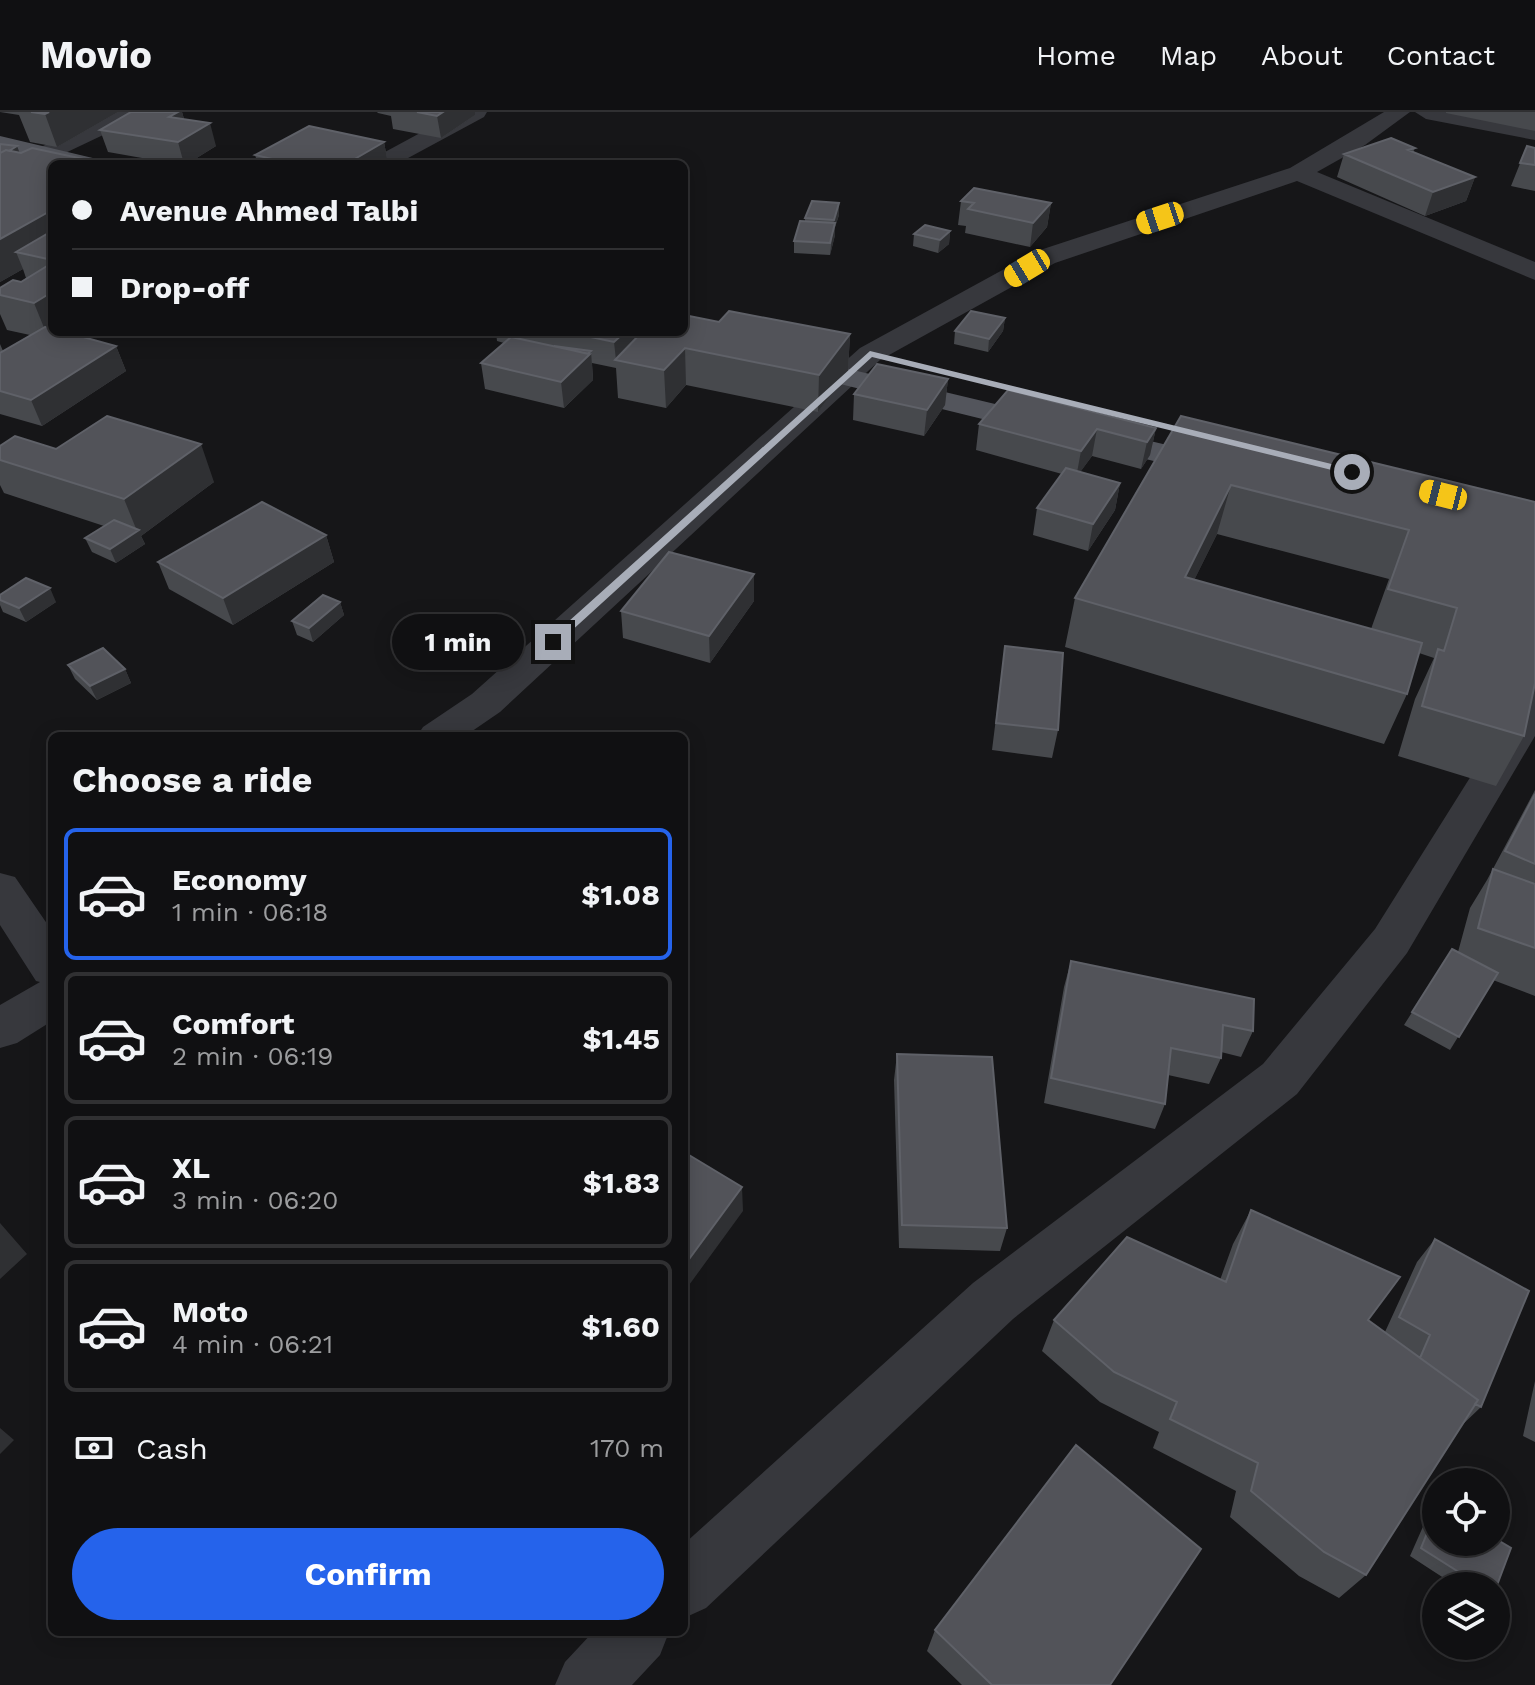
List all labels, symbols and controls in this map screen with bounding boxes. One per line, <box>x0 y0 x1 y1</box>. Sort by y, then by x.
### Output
text: Movio <box>40 33 152 77</box>
text: Home <box>1036 39 1116 72</box>
text: Map <box>1160 39 1217 72</box>
text: About <box>1261 39 1343 72</box>
text: Contact <box>1387 39 1495 72</box>
text: Avenue Ahmed Talbi <box>120 193 418 228</box>
car <box>1133 199 1187 237</box>
car <box>1000 245 1054 291</box>
text: Drop-off <box>120 270 249 305</box>
route start <box>1334 454 1370 490</box>
car <box>1417 478 1469 512</box>
callout: 1 min <box>393 614 525 670</box>
route end <box>535 624 571 660</box>
text: 1 min <box>425 627 491 657</box>
text: Choose a ride <box>72 759 312 801</box>
icon: car <box>76 858 148 930</box>
text: Economy <box>172 862 307 897</box>
text: $1.08 <box>581 877 660 912</box>
text: 1 min · 06:18 <box>172 897 328 927</box>
icon: car <box>76 1002 148 1074</box>
text: Comfort <box>172 1006 294 1041</box>
text: $1.45 <box>582 1021 660 1056</box>
text: 2 min · 06:19 <box>172 1041 333 1071</box>
icon: car <box>76 1146 148 1218</box>
text: XL <box>172 1150 210 1185</box>
text: $1.83 <box>583 1165 660 1200</box>
text: 3 min · 06:20 <box>172 1185 338 1215</box>
icon: car <box>76 1290 148 1362</box>
text: Moto <box>172 1294 248 1329</box>
text: $1.60 <box>582 1309 660 1344</box>
text: 4 min · 06:21 <box>172 1329 333 1359</box>
icon: cash <box>72 1426 116 1470</box>
text: Cash <box>136 1431 208 1466</box>
text: 170 m <box>590 1433 664 1463</box>
map controls <box>1422 1468 1510 1660</box>
button: locate <box>1422 1468 1510 1556</box>
button: Confirm <box>72 1528 664 1620</box>
button: layers <box>1422 1572 1510 1660</box>

